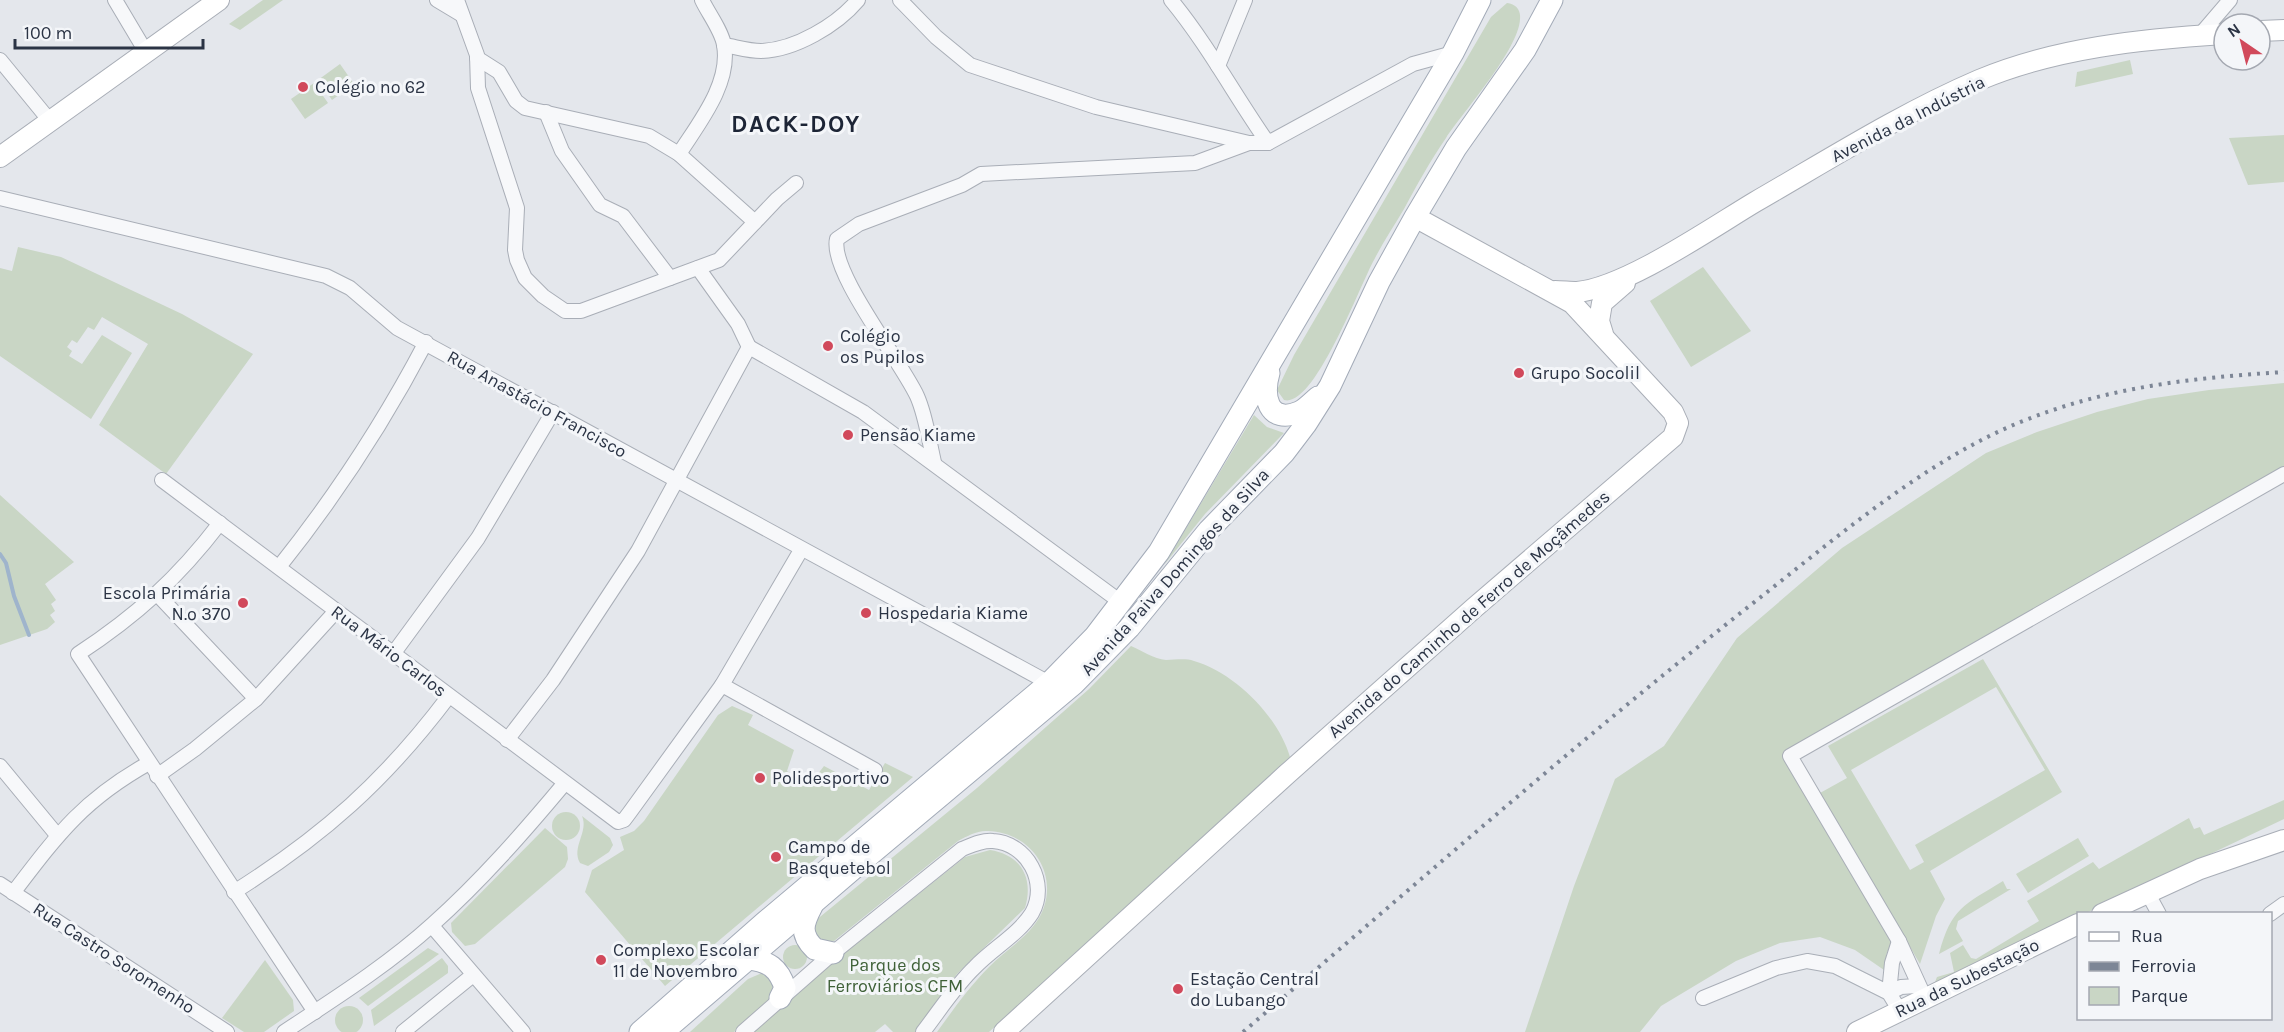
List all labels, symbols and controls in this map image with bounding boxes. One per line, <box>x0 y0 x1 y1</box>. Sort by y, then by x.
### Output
scale bar <box>15 12 202 50</box>
north arrow <box>2212 12 2272 72</box>
text: N <box>2224 19 2244 41</box>
text: 100 m <box>24 22 72 44</box>
street label: Avenida da Indústria <box>1827 71 1989 167</box>
place label: Colégio nº 62 <box>315 76 426 98</box>
marker: Colégio nº 62 <box>296 80 310 94</box>
district label: DACK-DOY <box>731 110 861 138</box>
place label: Colégio os Pupilos <box>840 325 925 368</box>
marker: Colégio os Pupilos <box>821 339 835 353</box>
street label: Rua Anastácio Francisco <box>443 345 631 463</box>
place label: Grupo Socolil <box>1531 362 1640 384</box>
marker: Grupo Socolil <box>1512 366 1526 380</box>
place label: Pensão Kiame <box>860 424 976 446</box>
marker: Pensão Kiame <box>841 428 855 442</box>
street label: Avenida Paiva Domingos da Silva <box>1076 464 1274 680</box>
street label: Avenida do Caminho de Ferro de Moçâmedes <box>1323 485 1615 743</box>
place label: Escola Primária N.º 370 <box>103 582 231 625</box>
marker: Escola Primária N.º 370 <box>236 596 250 610</box>
street label: Rua Mário Carlos <box>327 600 451 702</box>
place label: Hospedaria Kiame <box>878 602 1028 624</box>
marker: Hospedaria Kiame <box>859 606 873 620</box>
place label: Polidesportivo <box>772 767 889 789</box>
marker: Polidesportivo <box>753 771 767 785</box>
place label: Campo de Basquetebol <box>788 836 891 879</box>
marker: Campo de Basquetebol <box>769 850 783 864</box>
street label: Rua Castro Soromenho <box>29 897 199 1019</box>
legend <box>2077 912 2272 1020</box>
text: Rua <box>2131 925 2163 947</box>
street label: Rua da Subestação <box>1891 934 2043 1022</box>
place label: Complexo Escolar 11 de Novembro <box>613 939 759 982</box>
marker: Complexo Escolar 11 de Novembro <box>594 953 608 967</box>
park label: Parque dos Ferroviários CFM <box>827 954 963 997</box>
text: Ferrovia <box>2131 955 2196 977</box>
place label: Estação Central do Lubango <box>1190 968 1319 1011</box>
marker: Estação Central do Lubango <box>1171 982 1185 996</box>
text: Parque <box>2131 985 2188 1007</box>

